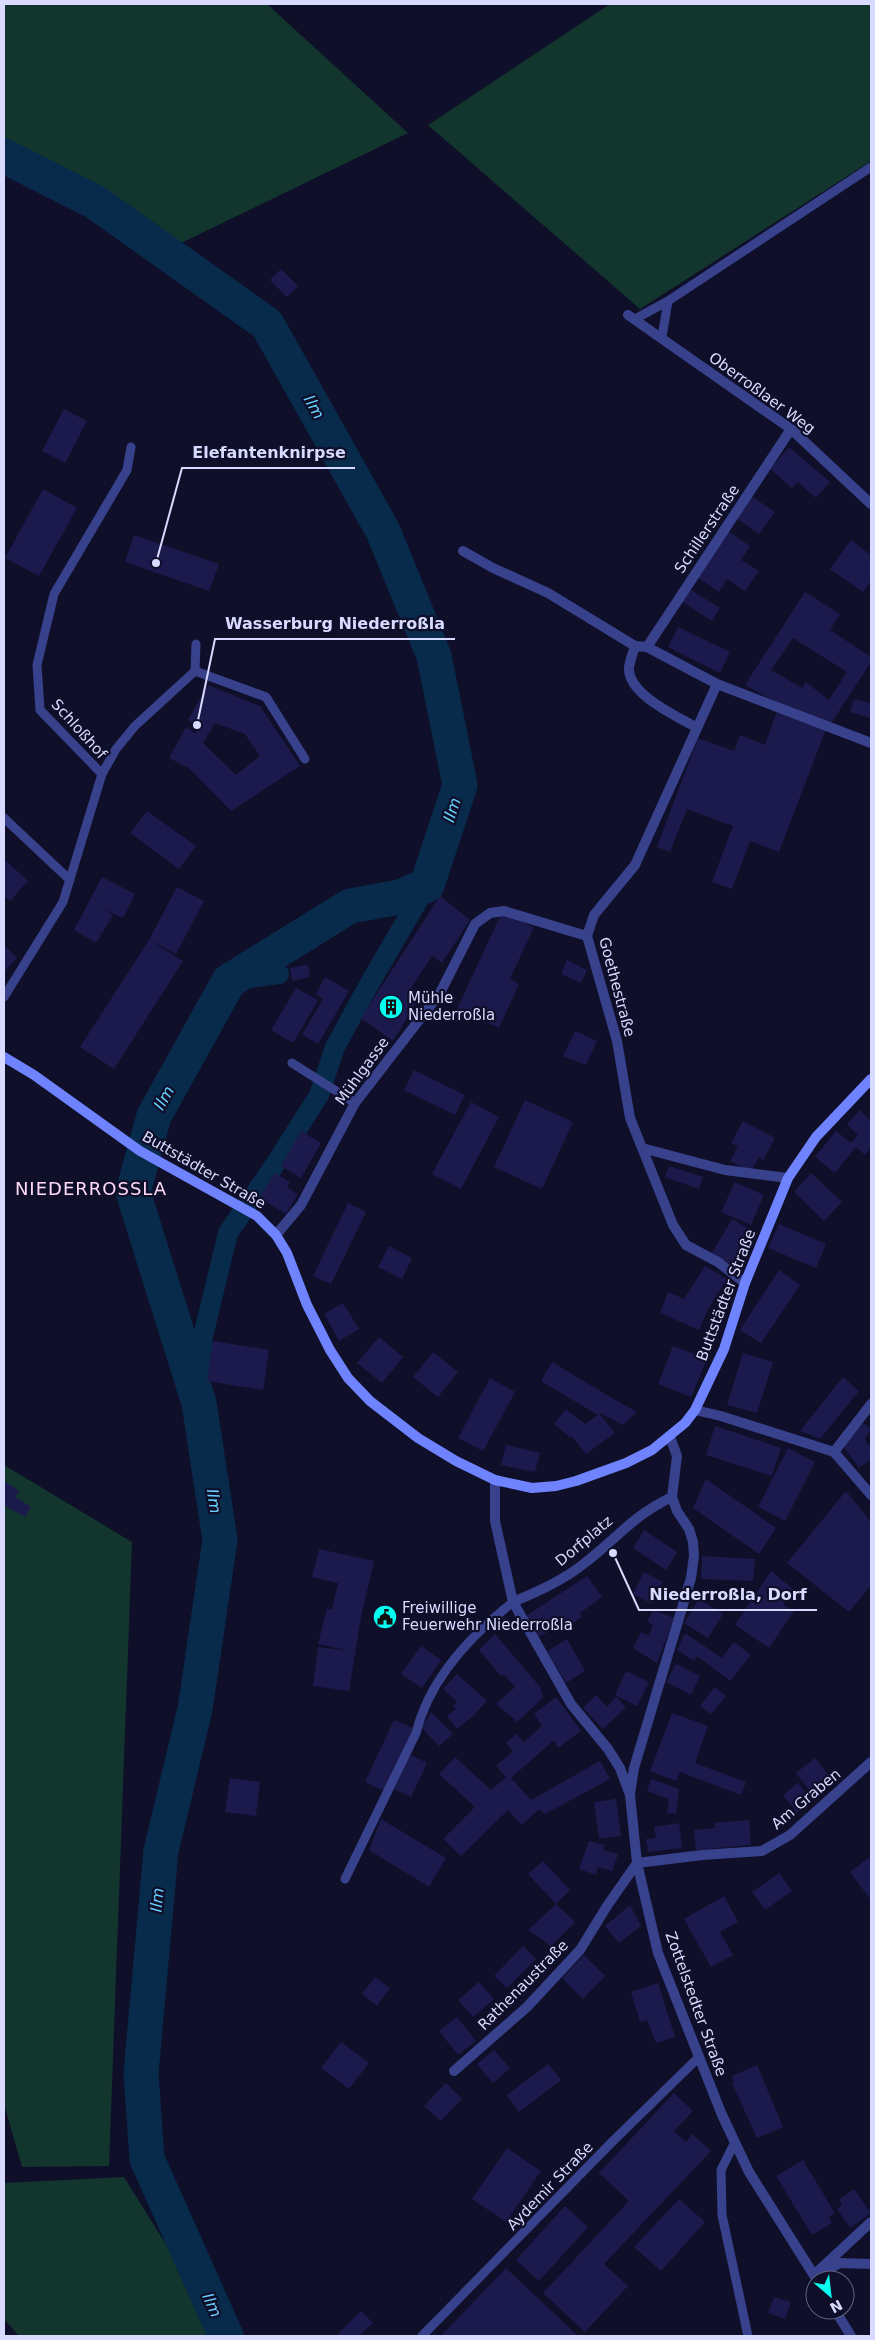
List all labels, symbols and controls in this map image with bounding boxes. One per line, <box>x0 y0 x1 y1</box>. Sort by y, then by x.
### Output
street label: Oberroßlaer Weg <box>705 348 819 438</box>
water label: Ilm <box>300 392 328 422</box>
callout: Elefantenknirpse <box>182 437 355 468</box>
text: Elefantenknirpse <box>192 443 346 462</box>
street label: Schillerstraße <box>671 481 743 577</box>
callout: Wasserburg Niederroßla <box>215 608 455 639</box>
text: Wasserburg Niederroßla <box>225 614 445 633</box>
street label: Schloßhof <box>48 695 111 763</box>
water label: Ilm <box>439 795 465 825</box>
street label: Goethestraße <box>595 935 639 1039</box>
place label: Mühle Niederroßla <box>408 989 495 1024</box>
building icon: Mühle Niederroßla <box>378 994 404 1020</box>
street label: Mühlgasse <box>331 1033 393 1109</box>
water label: Ilm <box>150 1083 178 1113</box>
street label: Buttstädter Straße <box>139 1127 269 1213</box>
district label: NIEDERROSSLA <box>15 1178 167 1199</box>
street label: Buttstädter Straße <box>693 1227 759 1363</box>
water label: Ilm <box>203 1487 225 1515</box>
street label: Dorfplatz <box>552 1512 616 1570</box>
callout: Niederroßla, Dorf <box>639 1579 817 1610</box>
text: Niederroßla, Dorf <box>649 1585 808 1604</box>
place label: Freiwillige Feuerwehr Niederroßla <box>402 1599 573 1634</box>
public building icon: Freiwillige Feuerwehr Niederroßla <box>372 1604 398 1630</box>
street label: Am Graben <box>768 1765 844 1833</box>
water label: Ilm <box>146 1887 168 1913</box>
street label: Zottelstedter Straße <box>661 1929 731 2079</box>
street label: Rathenaustraße <box>474 1936 572 2034</box>
street label: Aydemir Straße <box>503 2138 597 2234</box>
north arrow <box>805 2270 855 2320</box>
water label: Ilm <box>198 2290 226 2320</box>
text: N <box>827 2297 845 2316</box>

